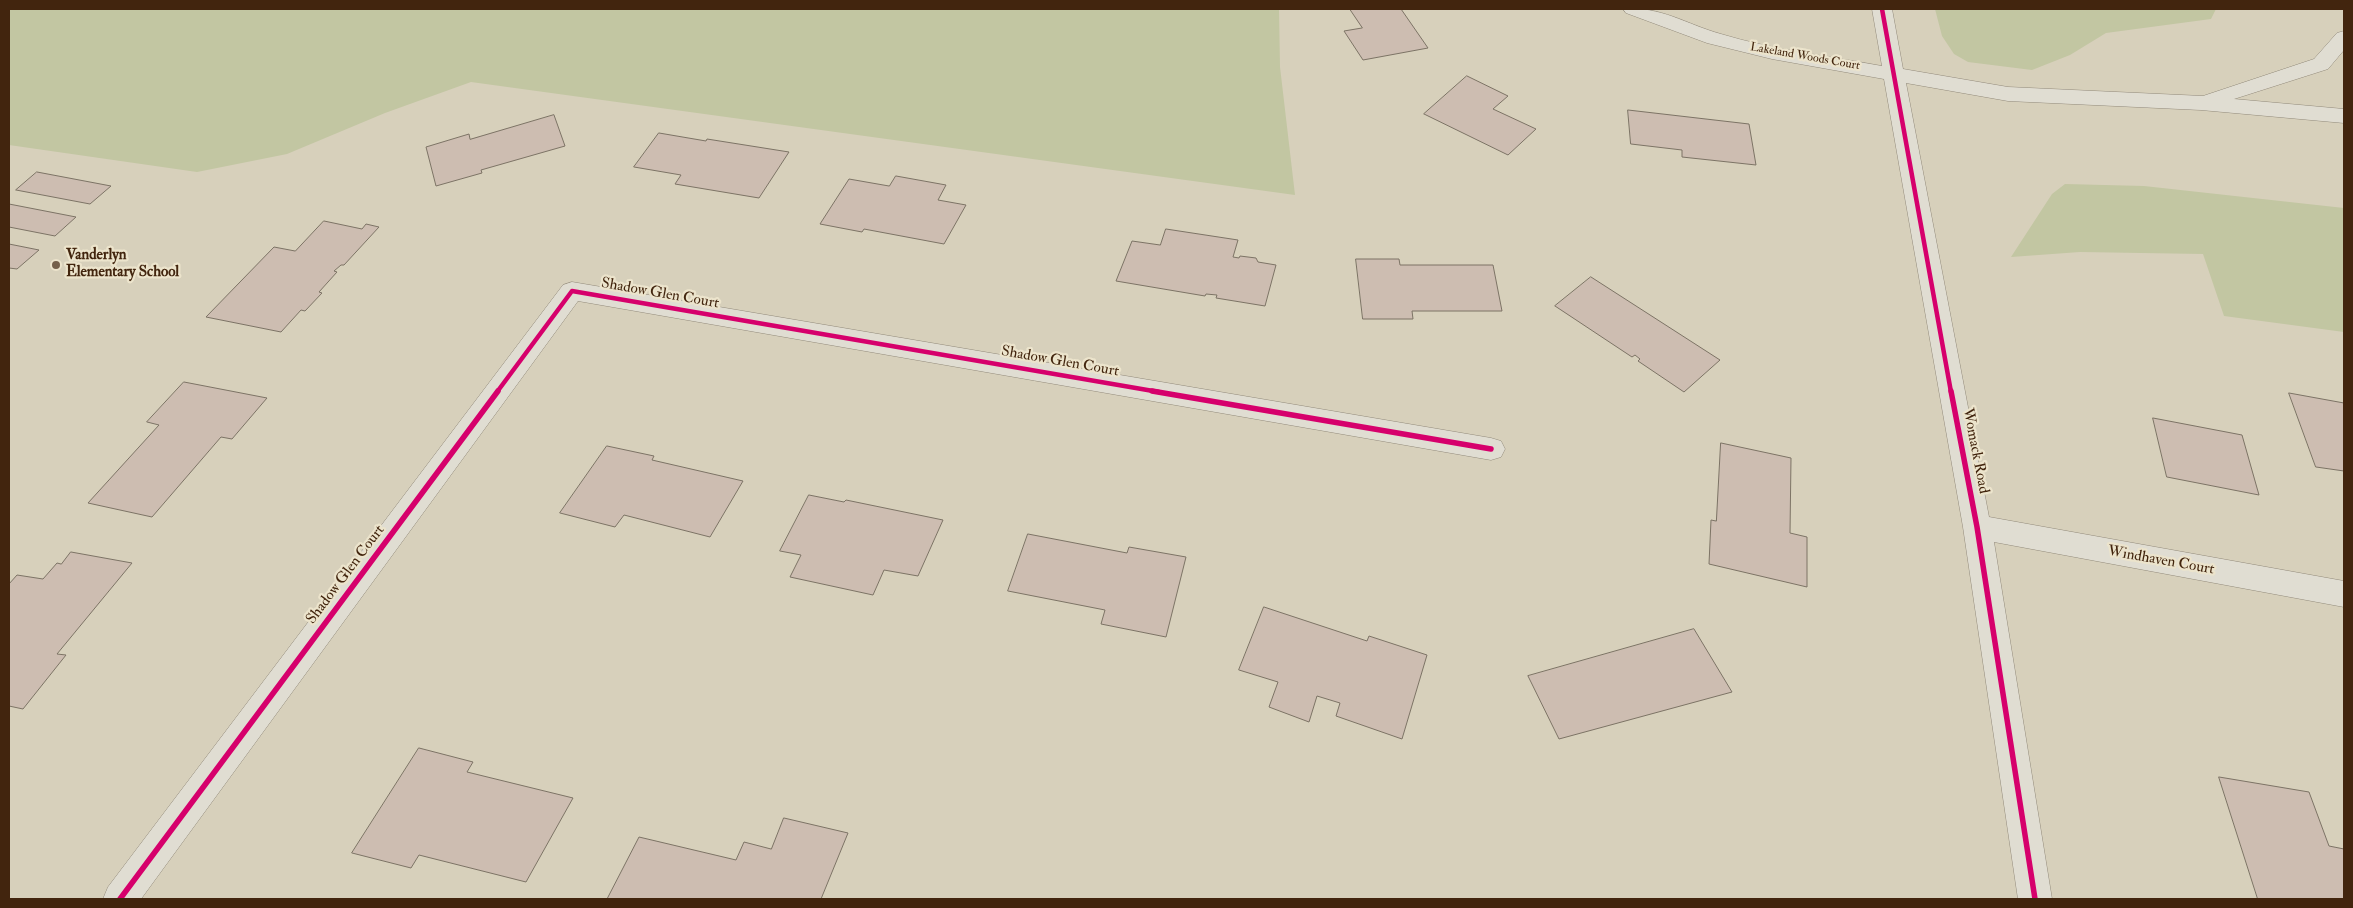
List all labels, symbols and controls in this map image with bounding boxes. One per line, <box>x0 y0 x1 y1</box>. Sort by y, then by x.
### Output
street label: Lakeland Woods Court <box>1749 40 1861 74</box>
place label: Vanderlyn Elementary School <box>66 247 179 282</box>
marker: Vanderlyn Elementary School <box>50 259 62 271</box>
street label: Shadow Glen Court <box>600 275 720 313</box>
street label: Shadow Glen Court <box>1000 343 1120 381</box>
street label: Womack Road <box>1958 407 1992 495</box>
street label: Shadow Glen Court <box>303 522 389 628</box>
street label: Windhaven Court <box>2106 543 2216 579</box>

